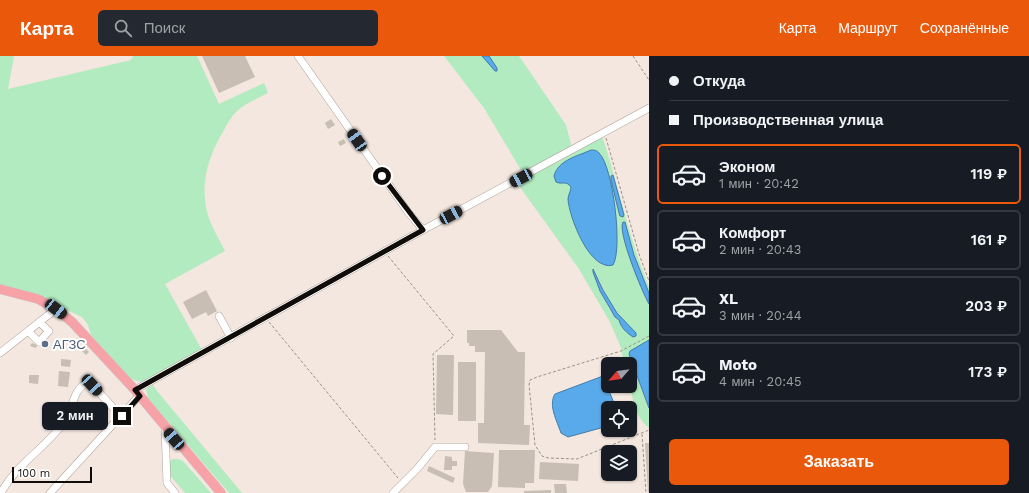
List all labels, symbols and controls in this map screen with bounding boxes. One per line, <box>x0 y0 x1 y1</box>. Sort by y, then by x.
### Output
search box <box>98 10 378 46</box>
text: Карта <box>20 17 74 40</box>
icon: search <box>112 17 134 39</box>
text: Поиск <box>144 19 185 37</box>
text: Карта <box>779 20 816 36</box>
text: Маршрут <box>838 20 898 36</box>
text: Сохранённые <box>920 20 1009 36</box>
text: Откуда <box>693 72 745 90</box>
text: Производственная улица <box>693 111 883 129</box>
car <box>345 127 369 153</box>
icon: car <box>671 156 707 192</box>
text: Эконом <box>719 158 775 176</box>
text: 119 ₽ <box>971 165 1007 183</box>
route start <box>373 167 391 185</box>
car <box>508 167 534 189</box>
text: 1 мин · 20:42 <box>719 176 799 191</box>
car <box>438 204 464 226</box>
icon: car <box>671 222 707 258</box>
text: Комфорт <box>719 224 786 242</box>
text: 161 ₽ <box>971 231 1007 249</box>
text: 2 мин · 20:43 <box>719 242 801 257</box>
icon: car <box>671 288 707 324</box>
text: XL <box>719 290 738 308</box>
car <box>43 297 69 321</box>
text: 203 ₽ <box>965 297 1007 315</box>
text: 3 мин · 20:44 <box>719 308 802 323</box>
place label: АГЗС <box>53 337 86 352</box>
marker: АГЗС <box>40 339 50 349</box>
icon: car <box>671 354 707 390</box>
text: Moto <box>719 356 757 374</box>
north arrow <box>601 357 637 393</box>
map controls <box>601 357 637 481</box>
text: 173 ₽ <box>968 363 1007 381</box>
car <box>79 372 105 398</box>
text: 4 мин · 20:45 <box>719 374 802 389</box>
button: locate <box>601 401 637 437</box>
callout: 2 мин <box>42 402 108 430</box>
route end <box>113 407 131 425</box>
text: 2 мин <box>56 408 94 423</box>
car <box>162 426 186 452</box>
button: Заказать <box>669 439 1009 485</box>
button: layers <box>601 445 637 481</box>
scale bar <box>12 465 92 484</box>
text: 100 m <box>18 467 50 480</box>

